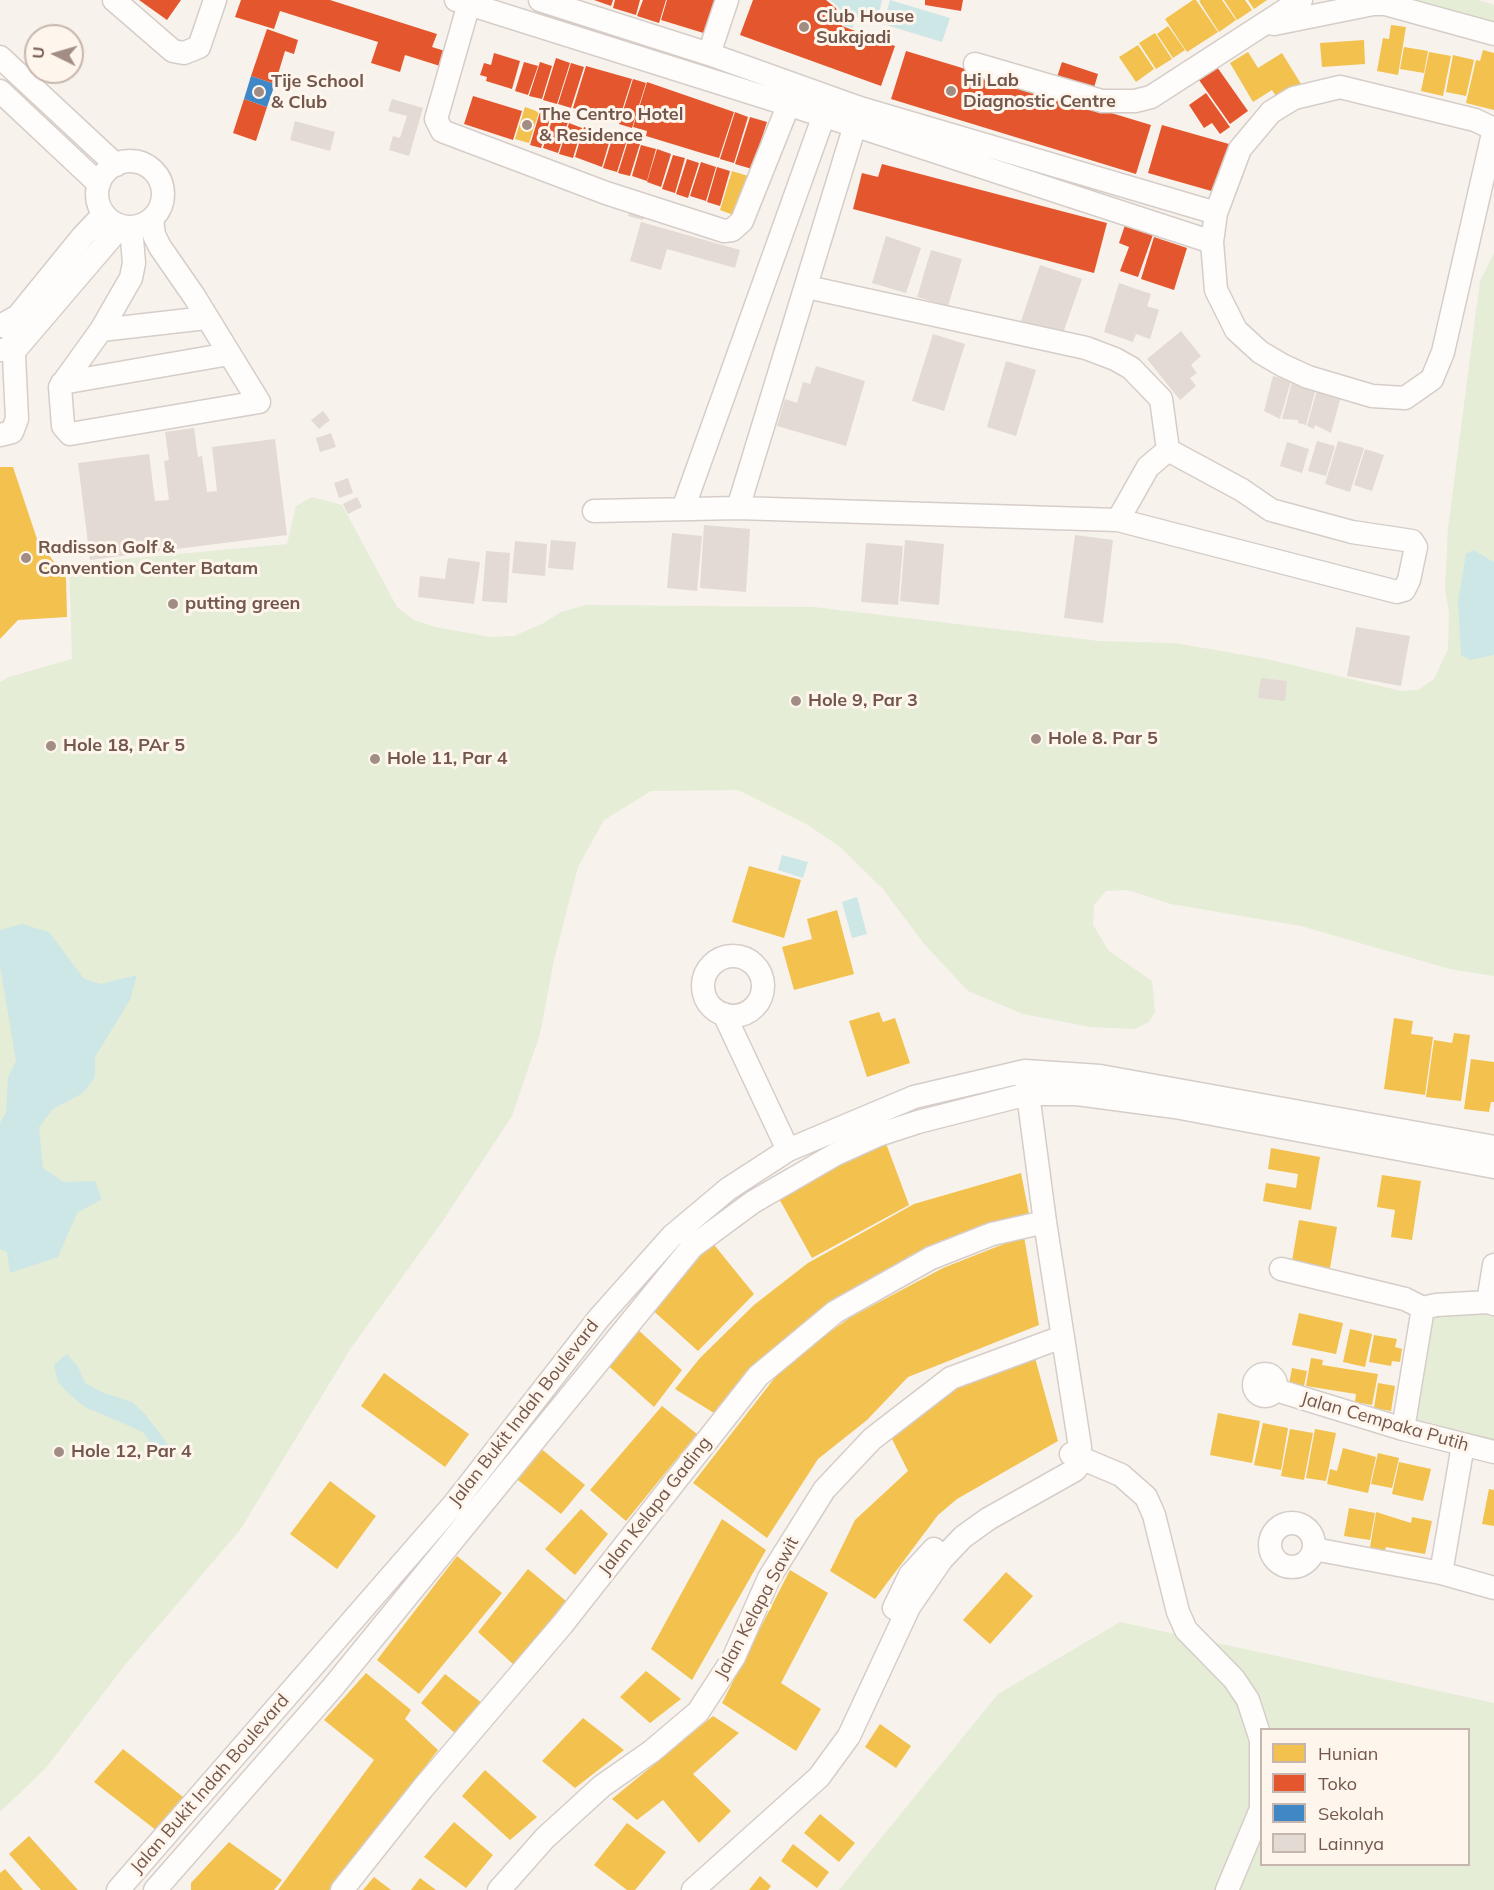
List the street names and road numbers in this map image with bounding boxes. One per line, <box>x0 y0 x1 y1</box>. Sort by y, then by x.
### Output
street label: Jalan Bukit Indah Boulevard <box>445 1316 603 1510</box>
street label: Jalan Cempaka Putih <box>1299 1388 1471 1456</box>
street label: Jalan Kelapa Gading <box>594 1432 716 1580</box>
street label: Jalan Kelapa Sawit <box>710 1533 804 1683</box>
street label: Jalan Bukit Indah Boulevard <box>126 1690 294 1878</box>

